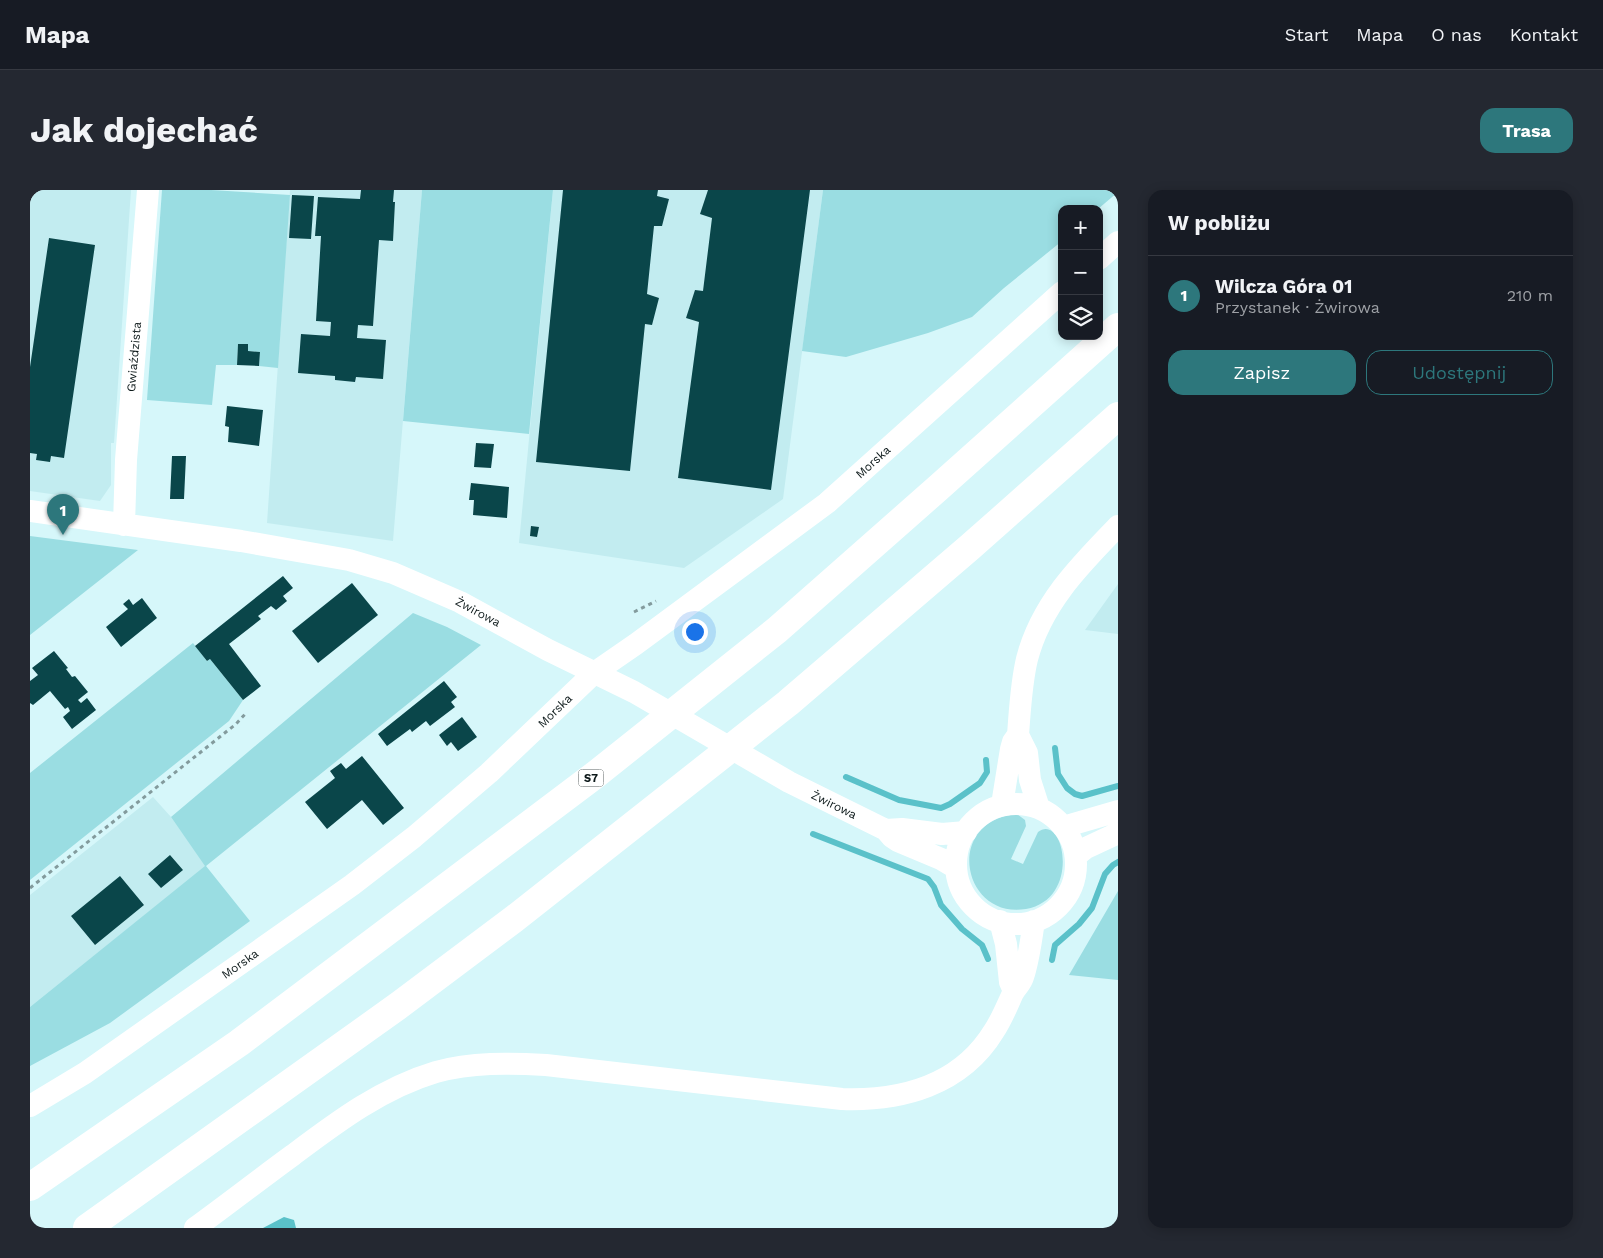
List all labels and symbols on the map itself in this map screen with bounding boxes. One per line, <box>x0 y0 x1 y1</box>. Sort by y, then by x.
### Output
street label: Gwiaździsta <box>124 321 144 393</box>
street label: Morska <box>853 443 893 481</box>
pin: 1 <box>47 494 79 535</box>
street label: Żwirowa <box>453 594 503 630</box>
your location <box>682 619 708 645</box>
street label: Morska <box>535 691 575 731</box>
road number: S7 <box>578 770 604 786</box>
street label: Żwirowa <box>809 788 859 822</box>
street label: Morska <box>219 946 261 982</box>

